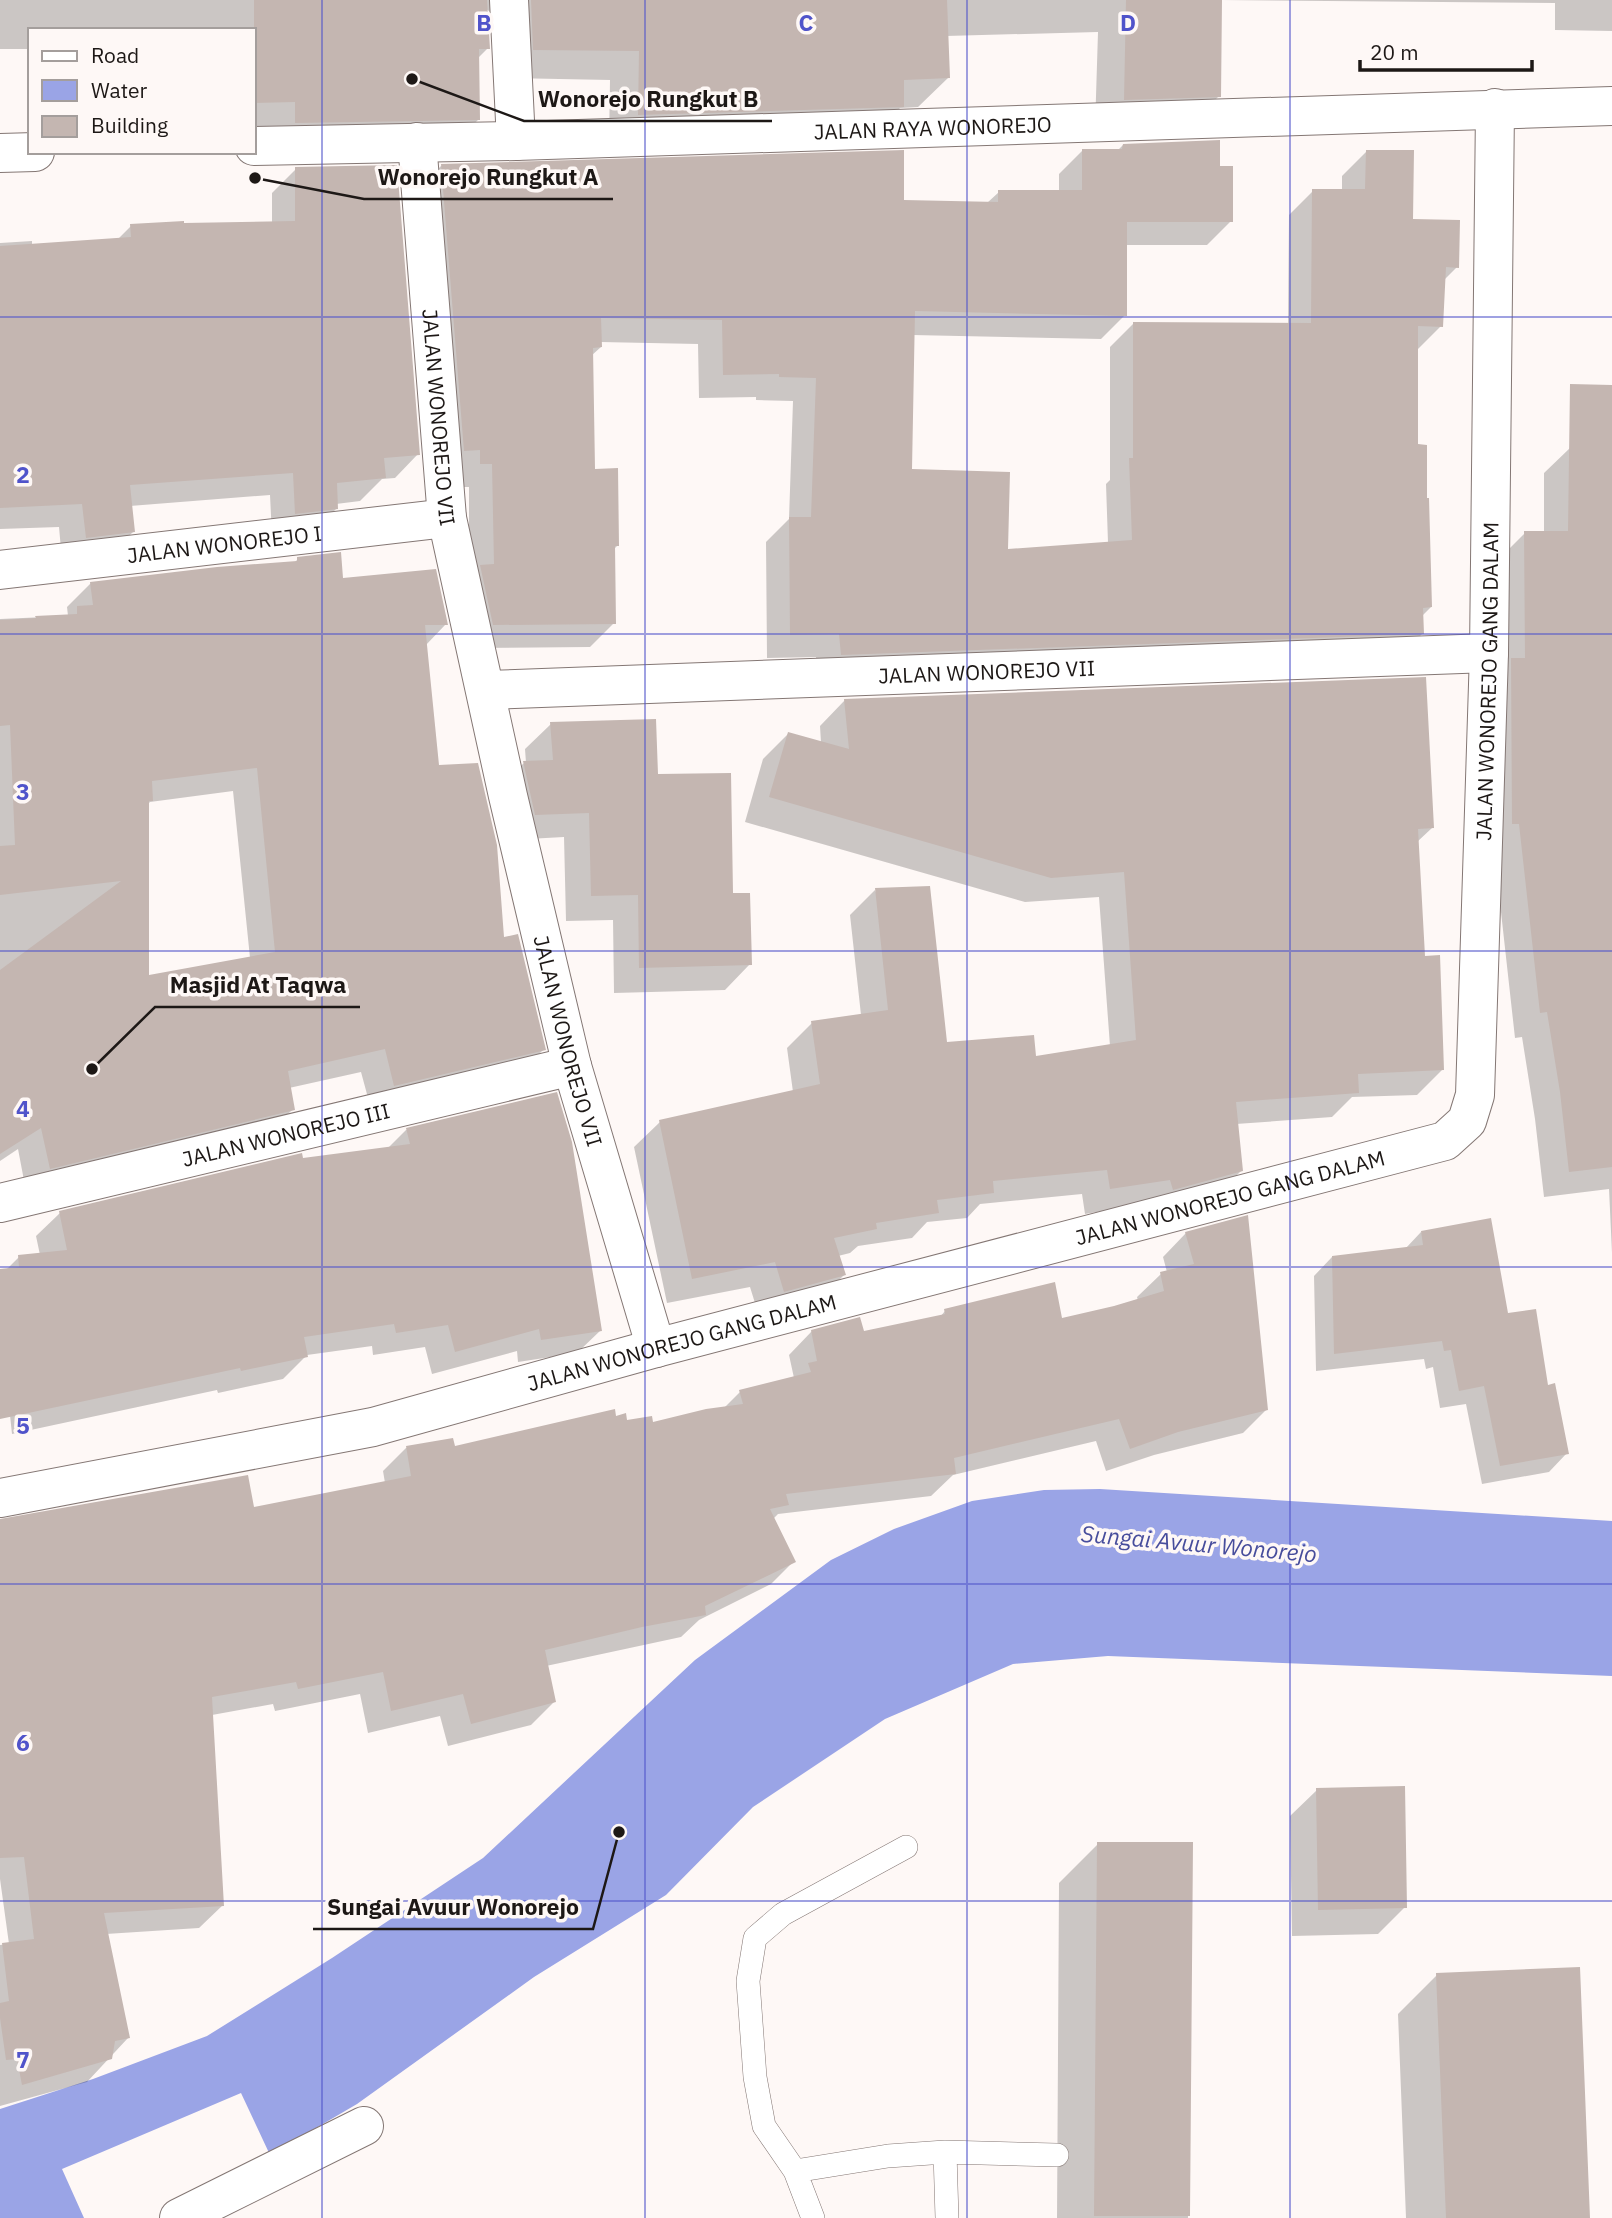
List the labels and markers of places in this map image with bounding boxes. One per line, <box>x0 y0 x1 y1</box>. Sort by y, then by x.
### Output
callout: Wonorejo Rungkut B <box>524 77 772 121</box>
callout: Wonorejo Rungkut A <box>364 155 613 199</box>
callout: Masjid At Taqwa <box>155 963 360 1007</box>
callout: Sungai Avuur Wonorejo <box>313 1885 593 1929</box>

